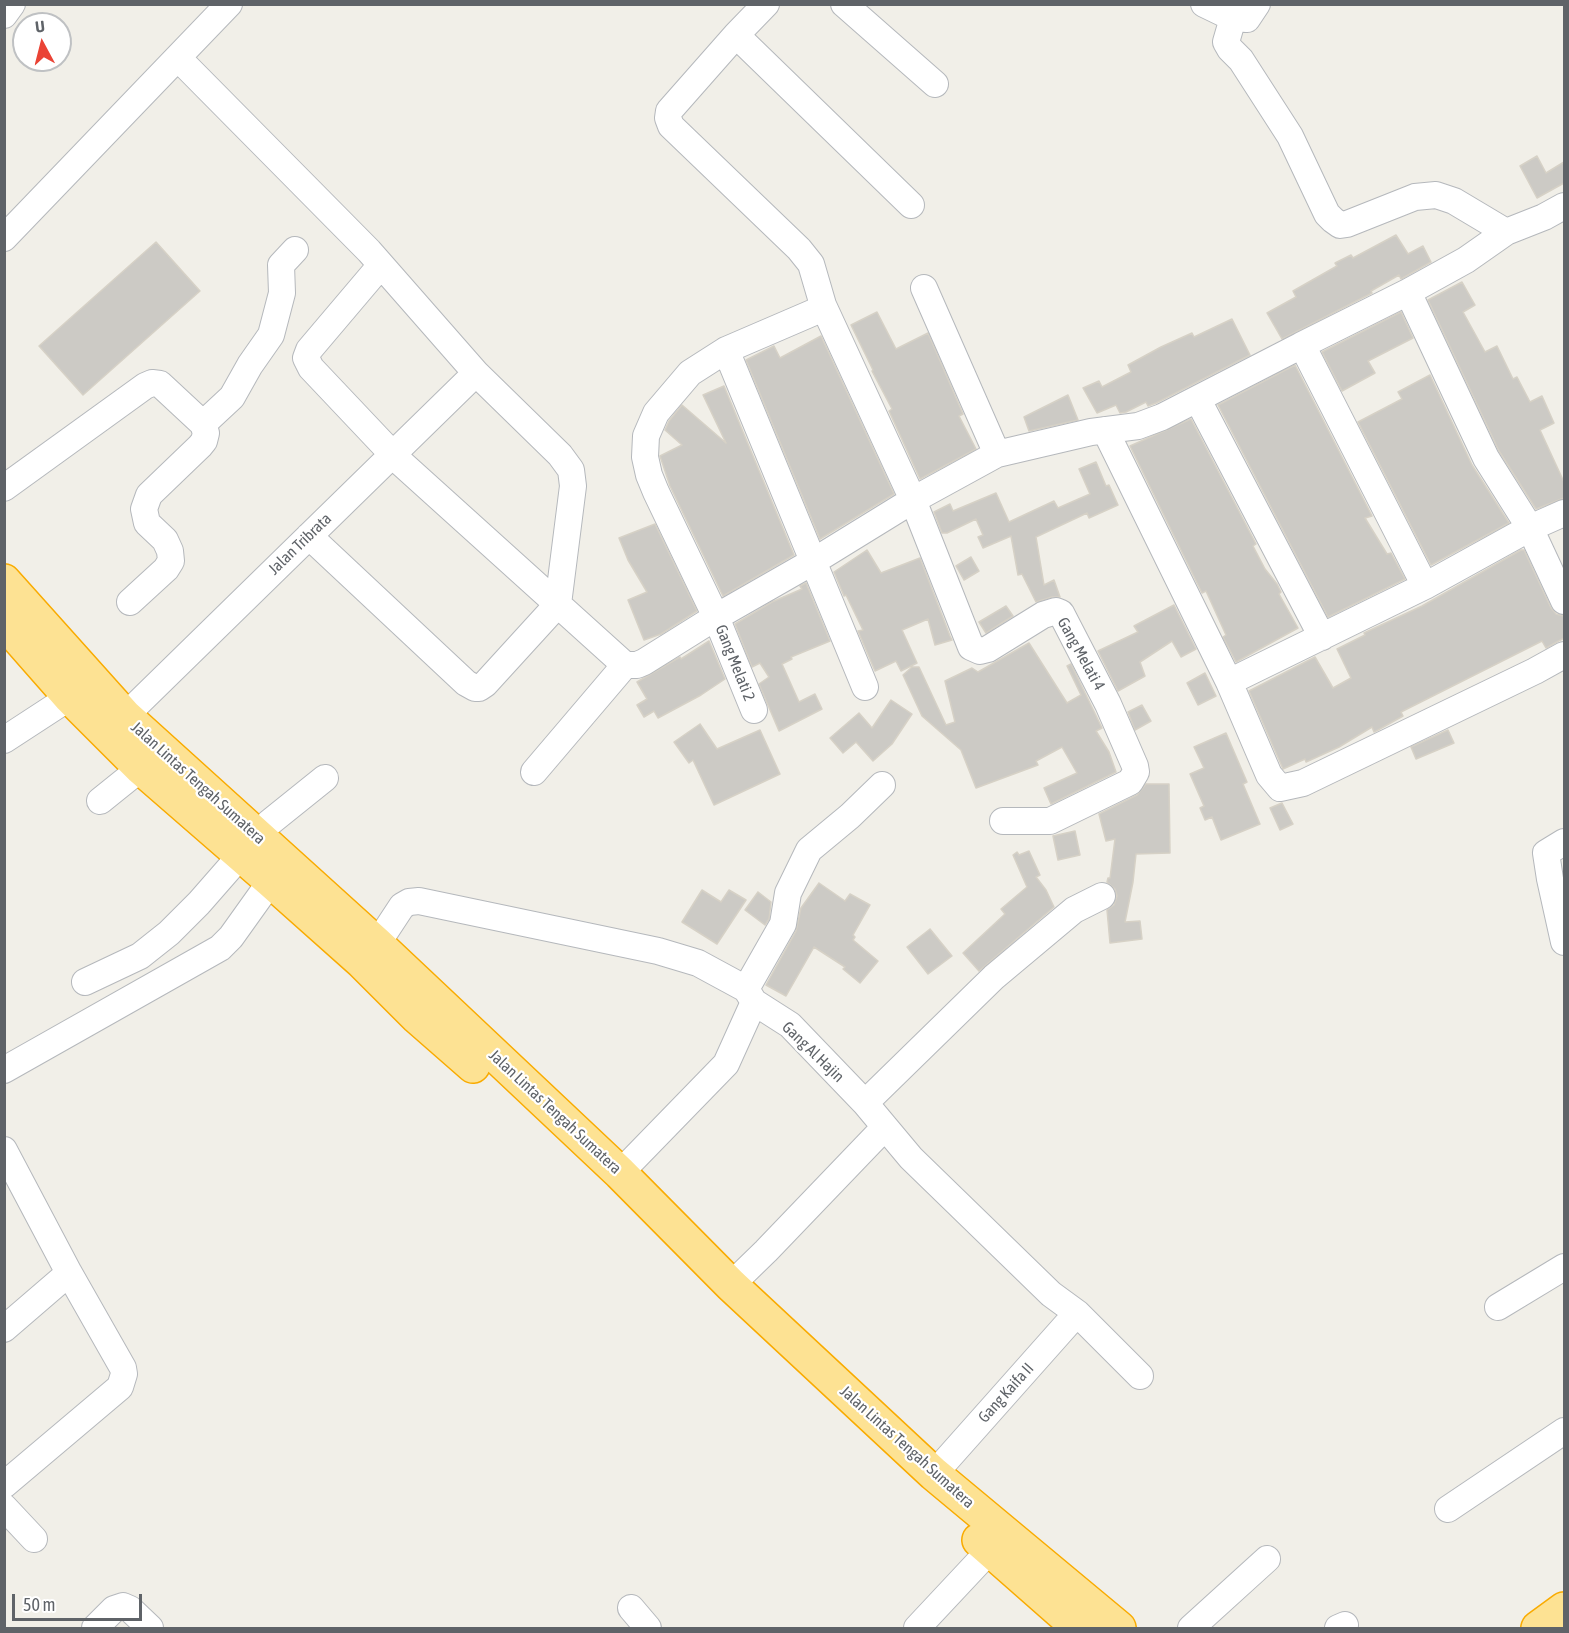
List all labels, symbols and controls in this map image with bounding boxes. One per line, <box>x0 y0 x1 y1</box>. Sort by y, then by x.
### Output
north arrow <box>12 12 72 72</box>
text: U <box>34 17 46 36</box>
street label: Jalan Tribrata <box>265 509 335 579</box>
street label: Gang Melati 4 <box>1053 614 1109 694</box>
street label: Gang Melati 2 <box>711 622 759 704</box>
street label: Jalan Lintas Tengah Sumatera <box>127 718 269 848</box>
street label: Gang Al Hajin <box>778 1018 848 1086</box>
street label: Jalan Lintas Tengah Sumatera <box>485 1046 625 1178</box>
street label: Gang Kaifa II <box>974 1359 1038 1427</box>
street label: Jalan Lintas Tengah Sumatera <box>836 1382 978 1512</box>
scale bar <box>15 1582 146 1620</box>
text: 50 m <box>23 1594 55 1615</box>

